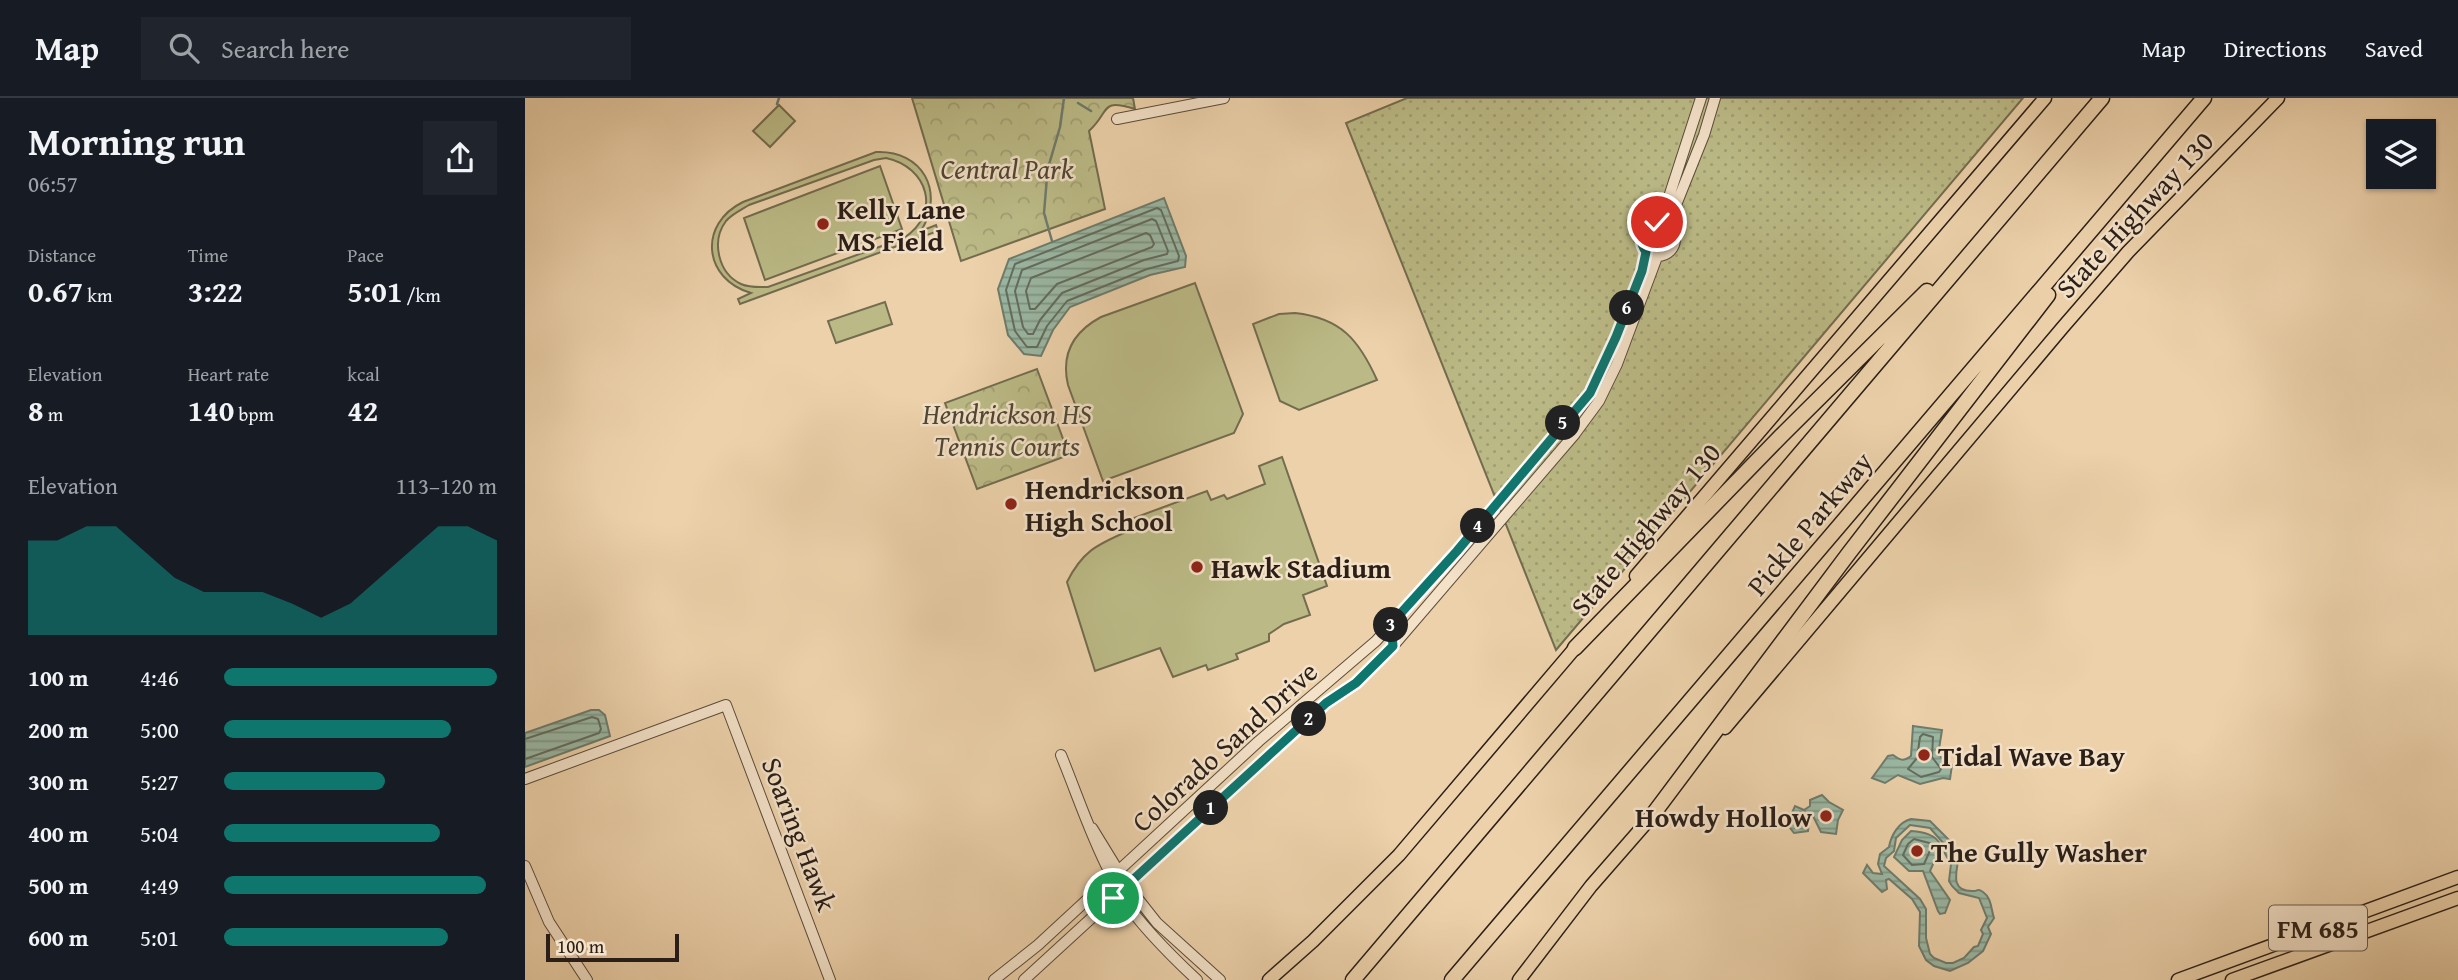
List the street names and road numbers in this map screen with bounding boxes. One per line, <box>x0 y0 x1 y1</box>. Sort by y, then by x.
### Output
street label: State Highway 130 <box>2046 121 2222 307</box>
street label: State Highway 130 <box>1560 433 1730 625</box>
street label: Pickle Parkway <box>1736 442 1882 604</box>
street label: Colorado Sand Drive <box>1122 651 1326 841</box>
street label: Soaring Hawk <box>752 751 848 918</box>
road number: FM 685 <box>2269 906 2367 950</box>

